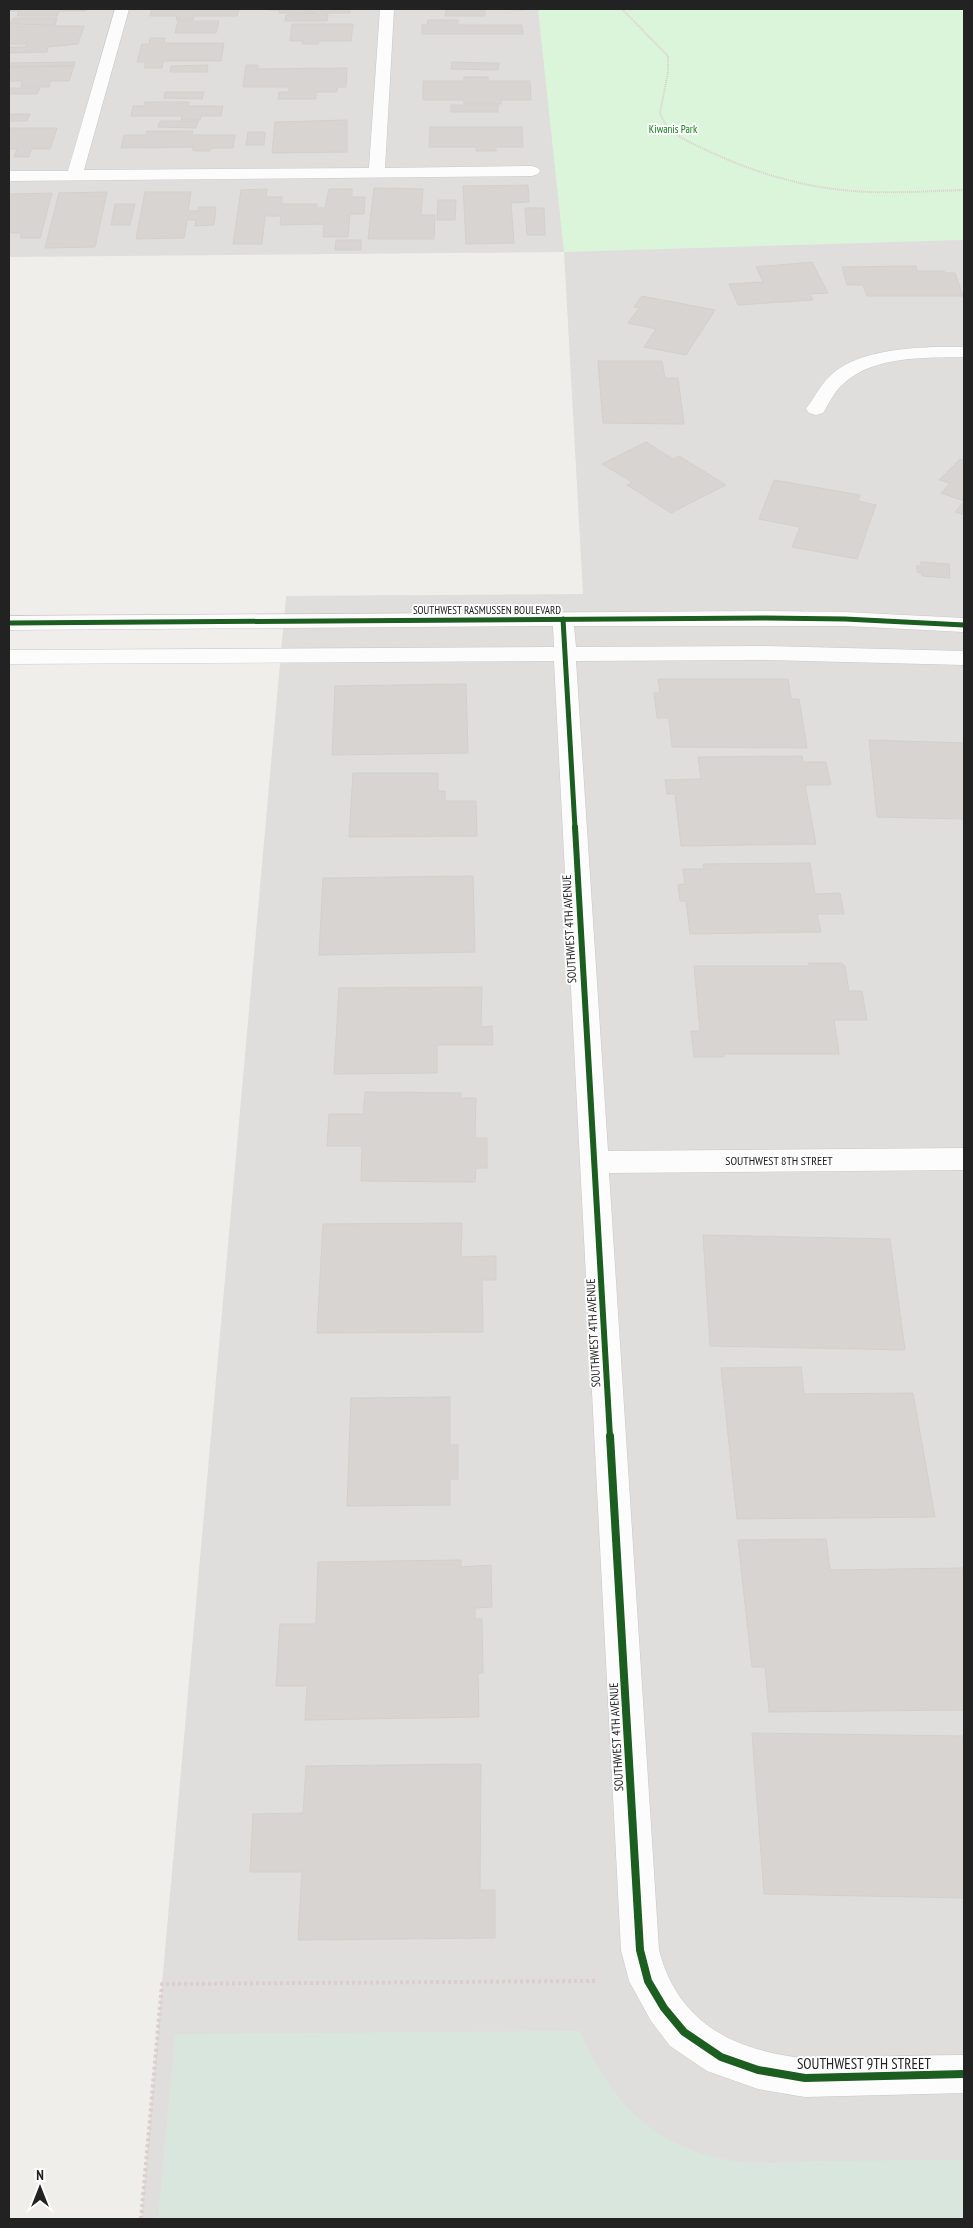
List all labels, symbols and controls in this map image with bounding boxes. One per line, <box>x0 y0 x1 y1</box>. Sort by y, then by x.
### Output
park label: Kiwanis Park <box>649 122 698 136</box>
street label: SOUTHWEST RASMUSSEN BOULEVARD <box>413 603 561 617</box>
street label: SOUTHWEST 4TH AVENUE <box>559 874 579 984</box>
street label: SOUTHWEST 8TH STREET <box>725 1153 833 1168</box>
street label: SOUTHWEST 4TH AVENUE <box>583 1278 603 1388</box>
street label: SOUTHWEST 4TH AVENUE <box>606 1682 626 1792</box>
street label: SOUTHWEST 9TH STREET <box>797 2054 931 2073</box>
north arrow <box>15 2163 65 2213</box>
text: N <box>36 2166 44 2184</box>

